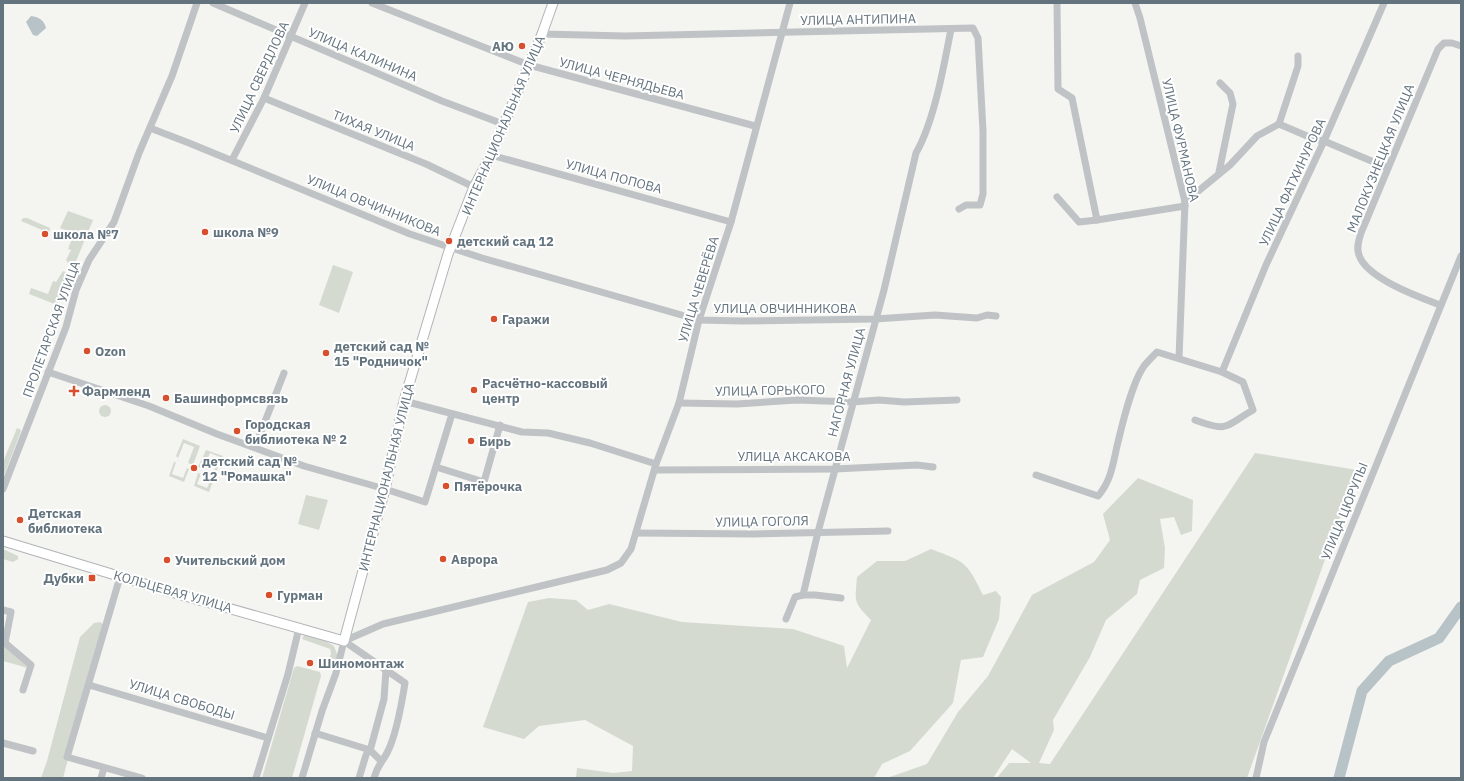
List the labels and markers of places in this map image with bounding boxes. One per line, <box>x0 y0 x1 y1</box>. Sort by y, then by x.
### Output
place label: АЮ <box>492 38 514 55</box>
marker: АЮ <box>517 41 527 51</box>
place label: школа №9 <box>213 224 279 241</box>
place label: школа №7 <box>53 226 119 243</box>
marker: школа №9 <box>200 227 210 237</box>
marker: школа №7 <box>40 229 50 239</box>
place label: детский сад 12 <box>457 233 554 250</box>
marker: детский сад 12 <box>444 236 454 246</box>
place label: Гаражи <box>502 311 550 328</box>
marker: Гаражи <box>489 314 499 324</box>
place label: детский сад № 15 "Родничок" <box>334 338 429 370</box>
place label: Ozon <box>95 343 126 360</box>
marker: Ozon <box>82 346 92 356</box>
marker: детский сад № 15 "Родничок" <box>321 348 331 358</box>
place label: Расчётно-кассовый центр <box>482 375 608 407</box>
place label: Фармленд <box>82 383 151 400</box>
marker: Расчётно-кассовый центр <box>469 385 479 395</box>
marker: Фармленд <box>69 386 79 396</box>
place label: Башинформсвязь <box>174 390 288 407</box>
marker: Башинформсвязь <box>161 393 171 403</box>
place label: Городская библиотека № 2 <box>245 416 347 448</box>
marker: Городская библиотека № 2 <box>232 426 242 436</box>
place label: Бирь <box>479 433 511 450</box>
marker: Бирь <box>466 436 476 446</box>
place label: детский сад № 12 "Ромашка" <box>202 453 297 485</box>
marker: детский сад № 12 "Ромашка" <box>189 463 199 473</box>
place label: Пятёрочка <box>454 478 522 495</box>
marker: Пятёрочка <box>441 481 451 491</box>
place label: Детская библиотека <box>28 505 102 537</box>
marker: Детская библиотека <box>15 515 25 525</box>
place label: Аврора <box>451 551 498 568</box>
place label: Учительский дом <box>175 552 286 569</box>
marker: Аврора <box>438 554 448 564</box>
marker: Учительский дом <box>162 555 172 565</box>
place label: Дубки <box>44 570 84 587</box>
marker: Дубки <box>87 573 97 583</box>
place label: Гурман <box>277 587 323 604</box>
marker: Гурман <box>264 590 274 600</box>
place label: Шиномонтаж <box>318 655 404 672</box>
marker: Шиномонтаж <box>305 658 315 668</box>

